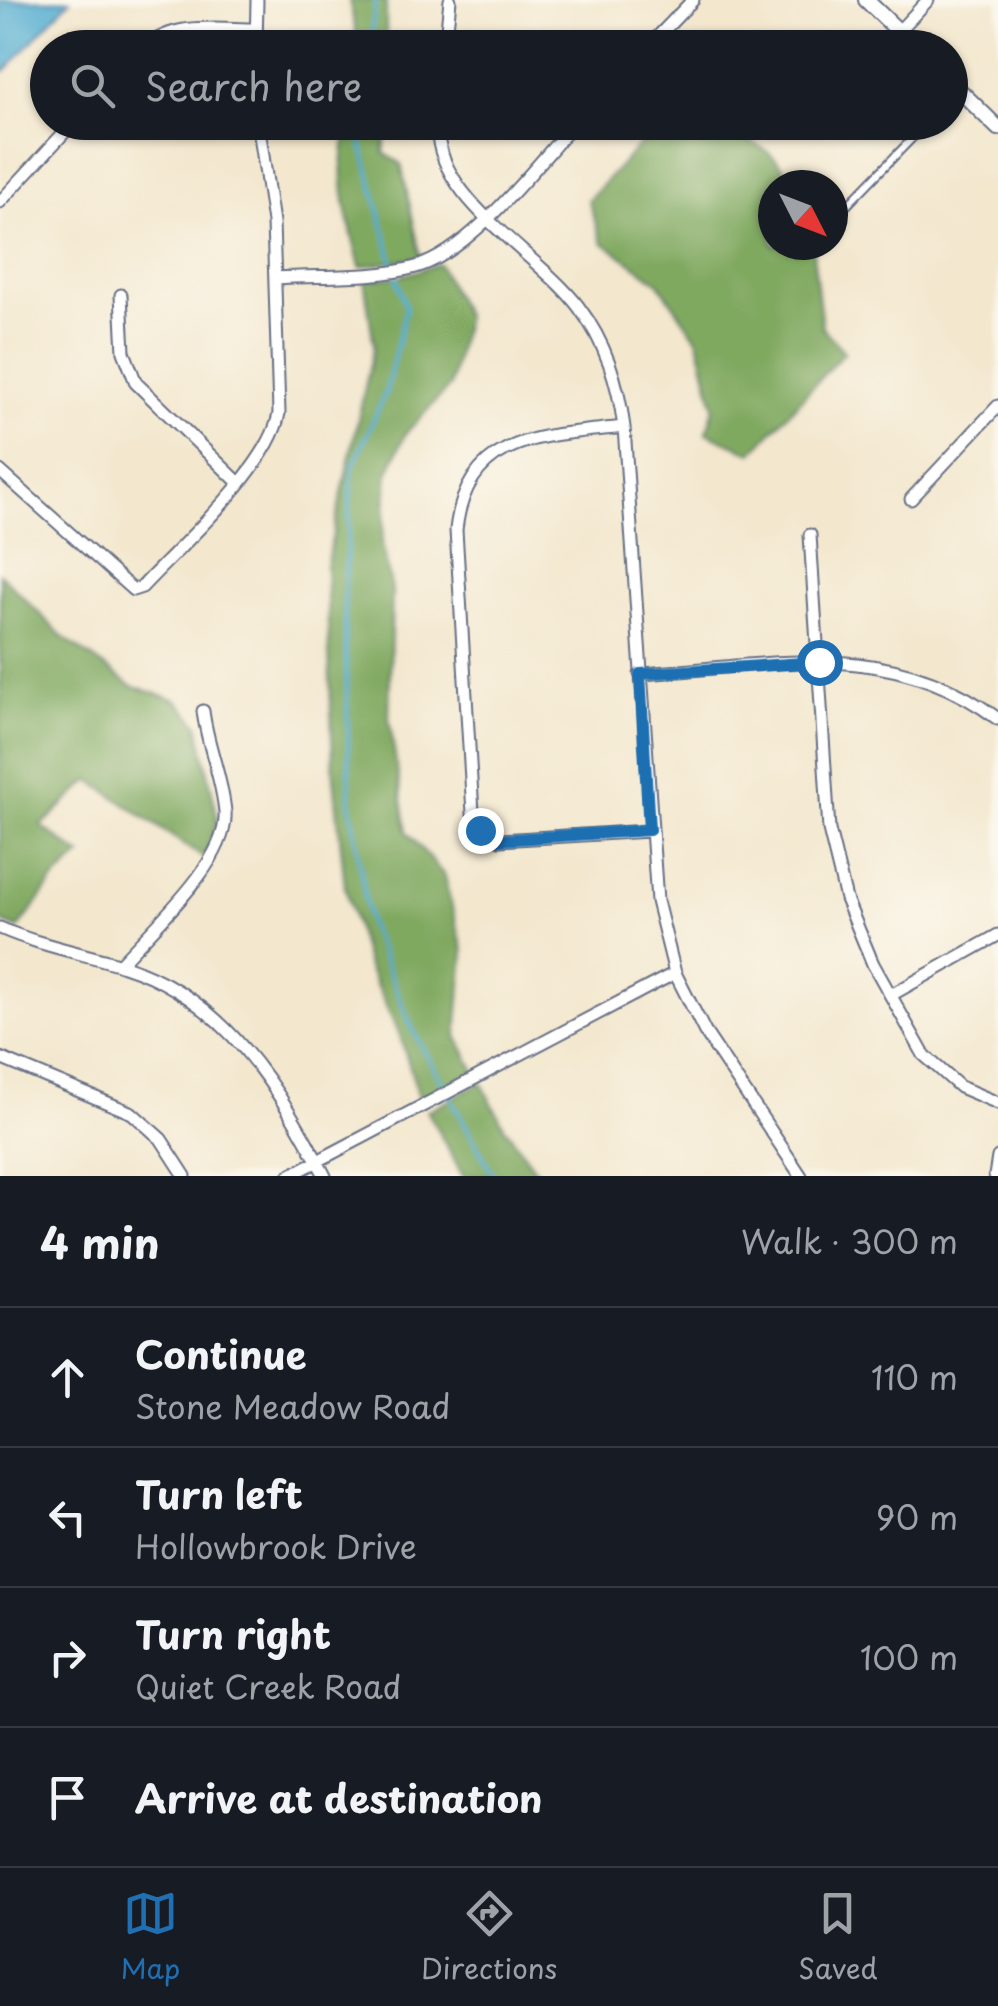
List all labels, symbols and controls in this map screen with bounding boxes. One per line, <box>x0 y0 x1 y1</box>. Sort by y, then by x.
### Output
search box <box>30 30 968 140</box>
text: Search here <box>145 57 362 114</box>
icon: search <box>65 58 120 113</box>
north arrow <box>758 170 848 260</box>
route start <box>797 640 843 686</box>
route end <box>458 808 504 854</box>
text: 4 min <box>40 1210 160 1273</box>
text: Walk · 300 m <box>741 1217 958 1265</box>
text: Continue <box>135 1325 306 1382</box>
icon: ahead <box>40 1350 95 1405</box>
text: 110 m <box>871 1353 958 1401</box>
text: Stone Meadow Road <box>135 1382 450 1430</box>
text: Turn left <box>135 1465 303 1522</box>
icon: left <box>40 1490 95 1545</box>
text: 90 m <box>876 1493 958 1541</box>
text: Hollowbrook Drive <box>135 1522 417 1570</box>
text: Turn right <box>135 1605 331 1662</box>
icon: right <box>40 1630 95 1685</box>
text: 100 m <box>860 1633 958 1681</box>
text: Quiet Creek Road <box>135 1662 401 1710</box>
text: Arrive at destination <box>135 1769 543 1826</box>
icon: arrive <box>40 1770 95 1825</box>
tab: Map <box>120 1886 180 1989</box>
tab: Directions <box>421 1886 557 1989</box>
tab: Saved <box>798 1886 878 1989</box>

